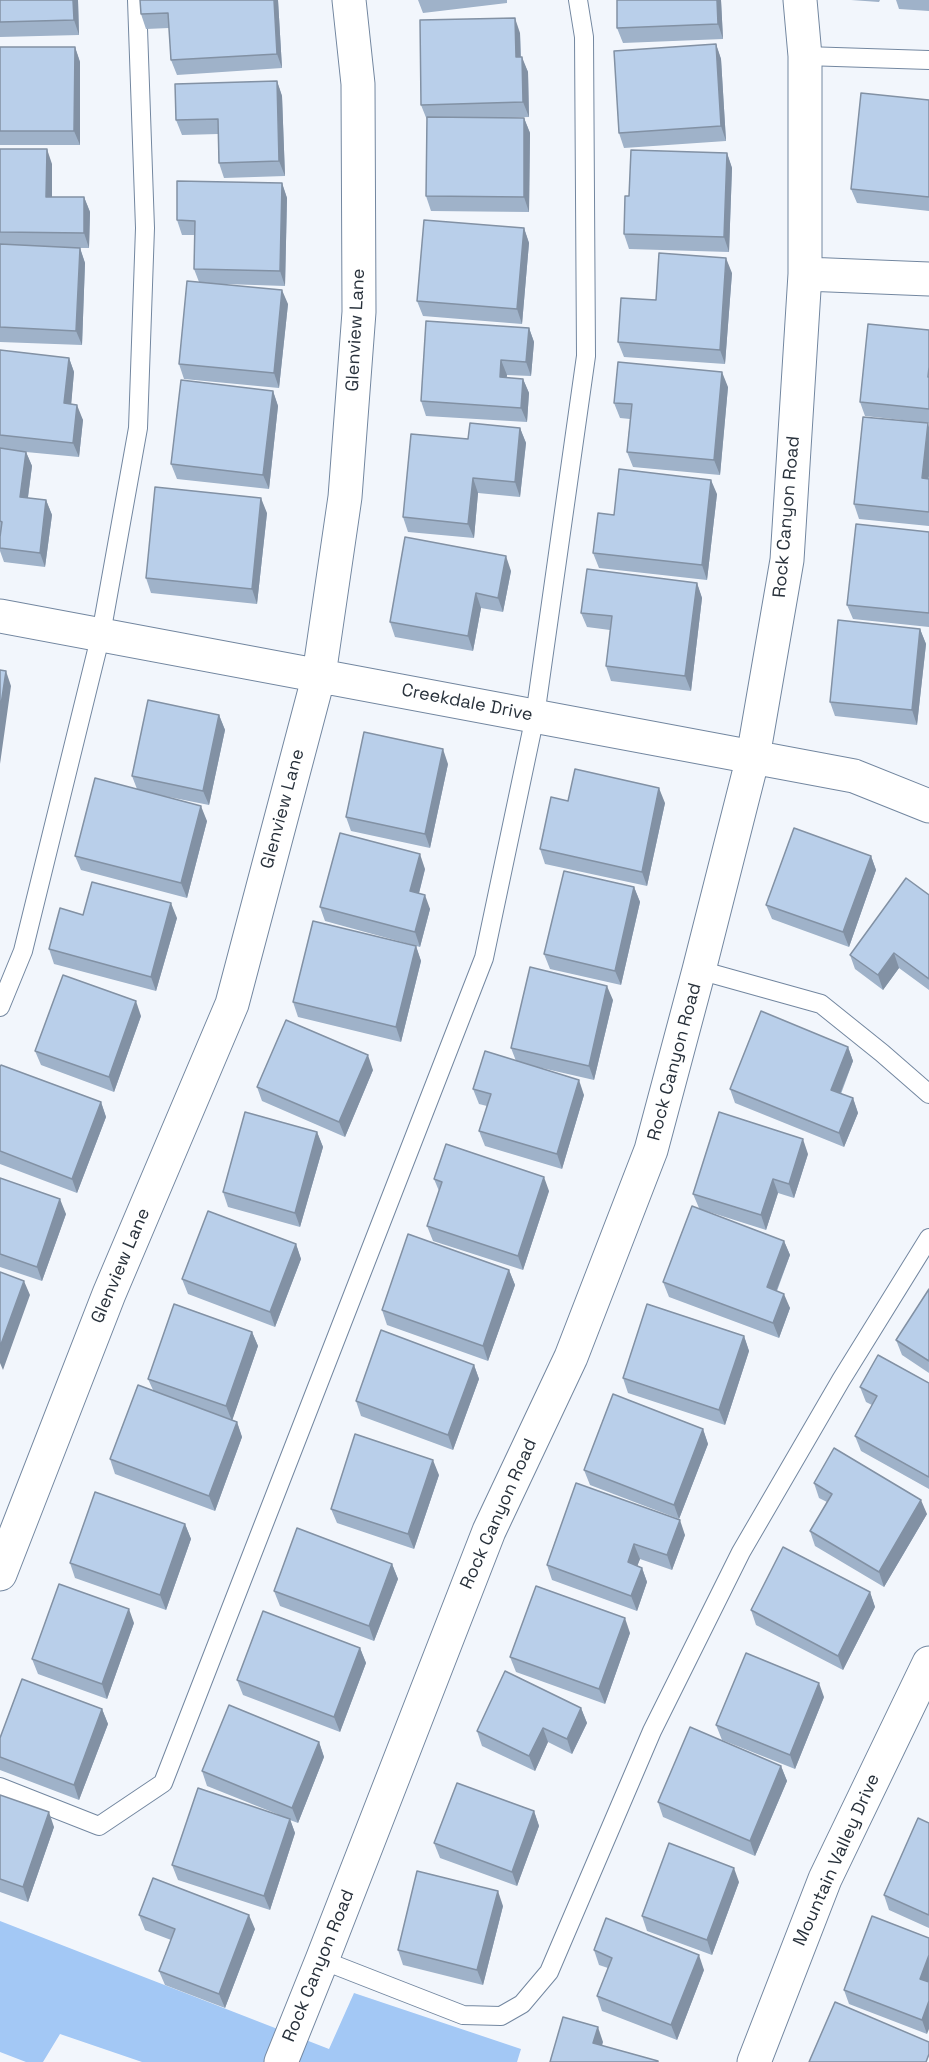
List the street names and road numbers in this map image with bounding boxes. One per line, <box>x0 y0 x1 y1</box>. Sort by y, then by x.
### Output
street label: Glenview Lane <box>342 268 370 392</box>
street label: Rock Canyon Road <box>769 435 805 599</box>
street label: Creekdale Drive <box>400 680 534 726</box>
street label: Glenview Lane <box>257 747 309 871</box>
street label: Rock Canyon Road <box>644 981 706 1143</box>
street label: Glenview Lane <box>87 1205 155 1327</box>
street label: Rock Canyon Road <box>456 1435 542 1593</box>
street label: Mountain Valley Drive <box>789 1771 885 1949</box>
street label: Rock Canyon Road <box>279 1887 359 2045</box>

